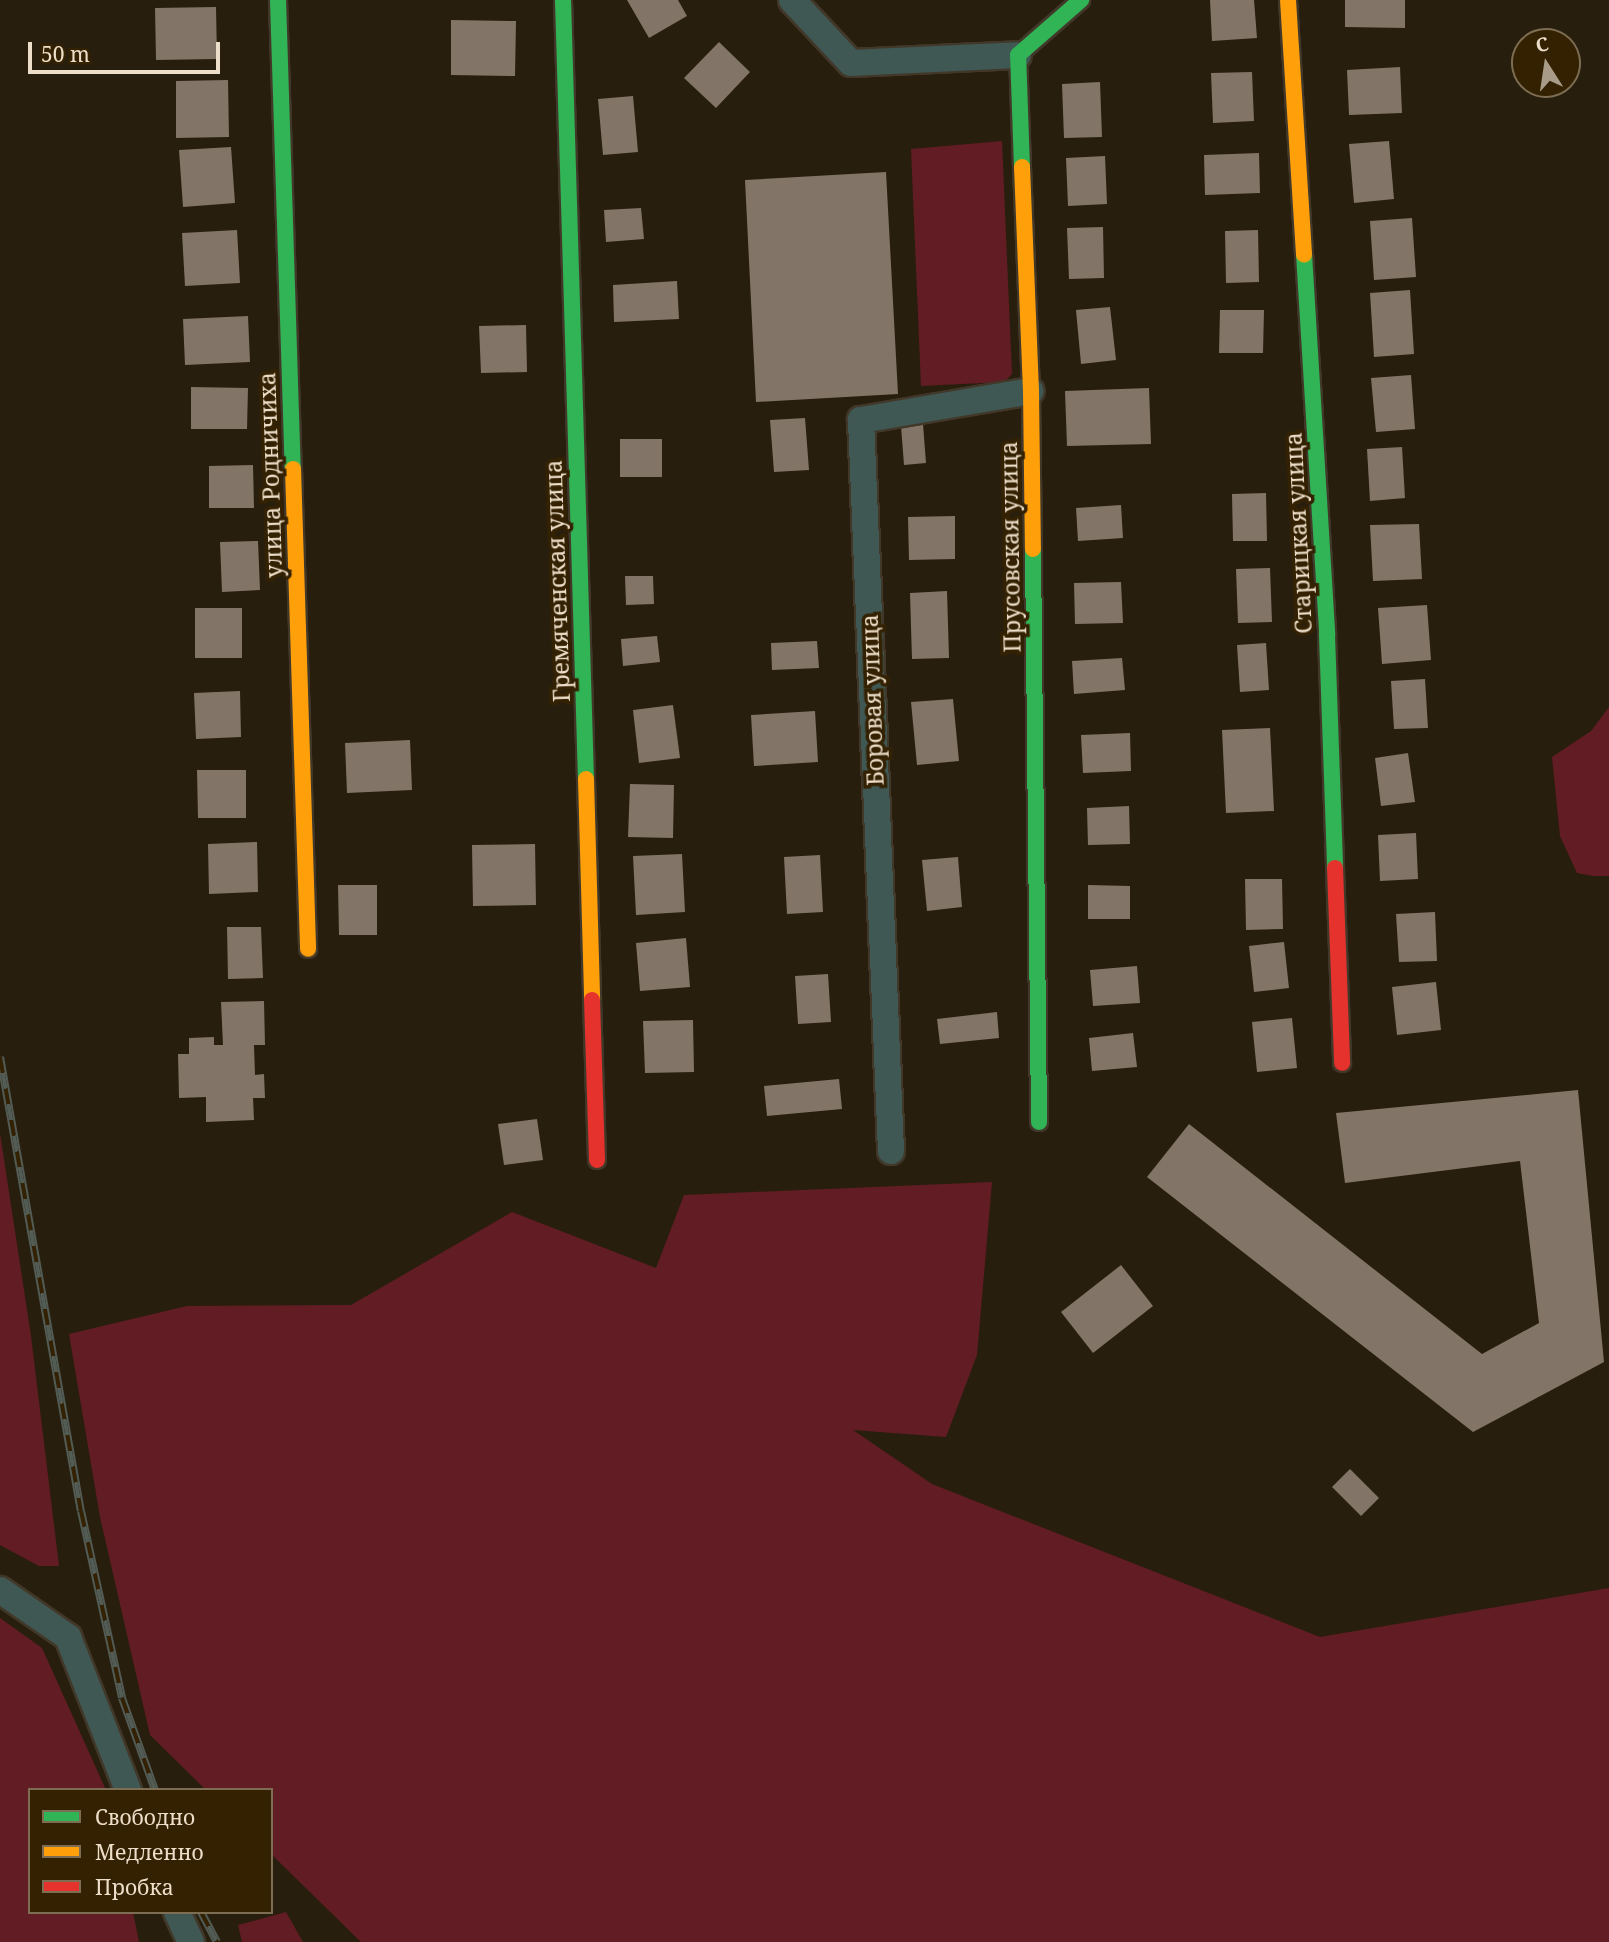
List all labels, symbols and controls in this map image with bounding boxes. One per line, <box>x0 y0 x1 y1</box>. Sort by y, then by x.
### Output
scale bar <box>32 28 224 72</box>
north arrow <box>1511 28 1581 98</box>
text: С <box>1533 30 1551 58</box>
text: 50 m <box>41 40 90 68</box>
street label: улица Родничиха <box>253 372 287 578</box>
street label: Старицкая улица <box>1279 432 1317 634</box>
street label: Прусовская улица <box>994 441 1026 653</box>
street label: Гремяченская улица <box>539 459 575 703</box>
street label: Боровая улица <box>855 614 889 786</box>
legend <box>28 1788 273 1914</box>
text: Свободно <box>95 1803 195 1831</box>
text: Медленно <box>95 1838 204 1866</box>
text: Пробка <box>95 1873 174 1901</box>

